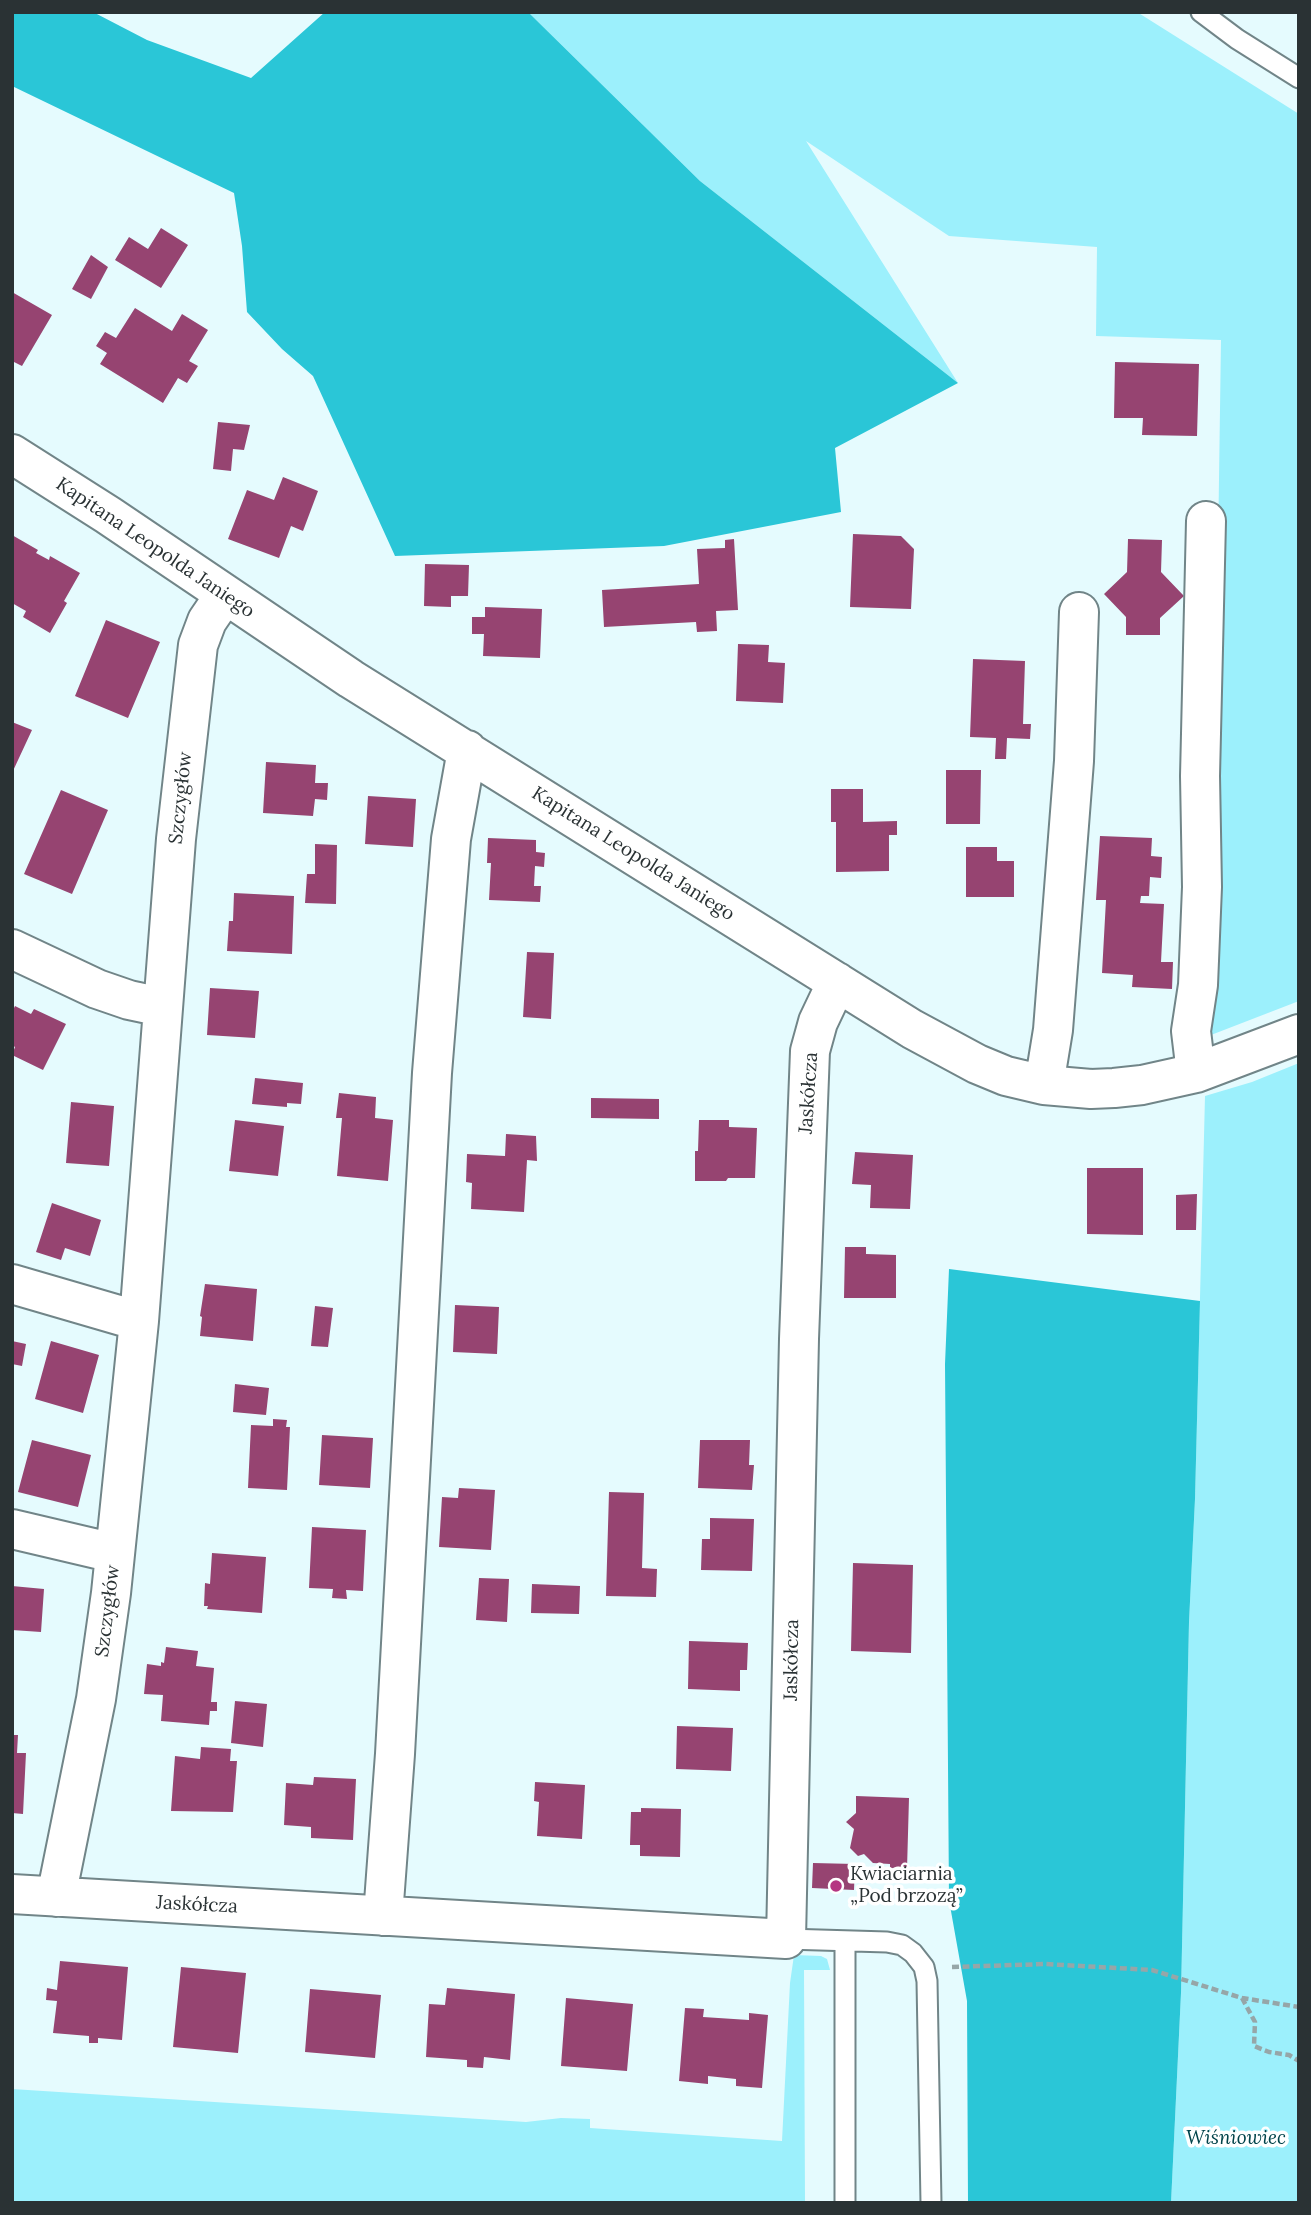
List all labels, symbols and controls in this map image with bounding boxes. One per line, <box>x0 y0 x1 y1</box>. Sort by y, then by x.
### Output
street label: Kapitana Leopolda Janiego <box>51 473 259 623</box>
street label: Szczygłów <box>165 751 197 845</box>
street label: Kapitana Leopolda Janiego <box>527 782 739 926</box>
street label: Jaskółcza <box>795 1051 823 1135</box>
street label: Szczygłów <box>91 1564 125 1658</box>
street label: Jaskółcza <box>780 1619 804 1701</box>
place label: Kwiaciarnia „Pod brzozą” <box>850 1864 963 1908</box>
marker: Kwiaciarnia „Pod brzozą” <box>828 1878 844 1894</box>
street label: Jaskółcza <box>156 1891 238 1919</box>
park label: Wiśniowiec <box>1186 2128 1286 2150</box>

